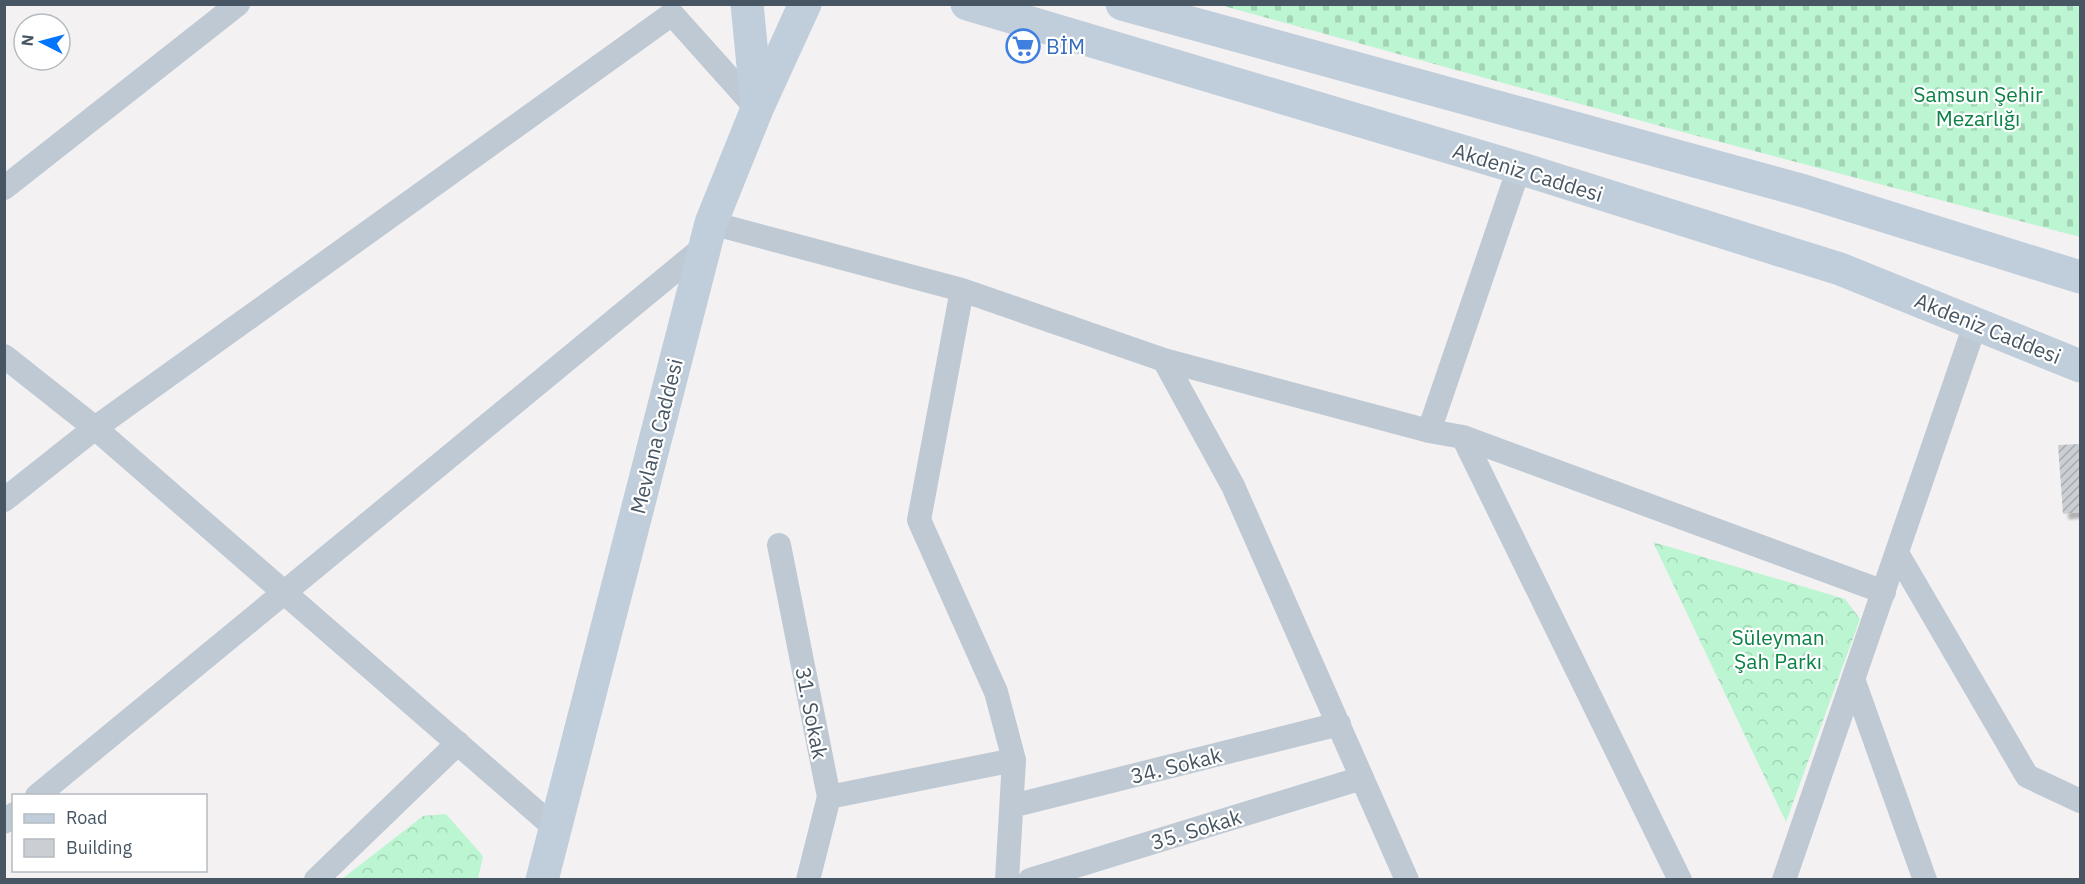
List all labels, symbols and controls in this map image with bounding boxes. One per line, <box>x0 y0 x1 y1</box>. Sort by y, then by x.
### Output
north arrow <box>12 12 72 72</box>
supermarket icon: BİM <box>1005 28 1041 64</box>
place label: BİM <box>1046 32 1085 60</box>
text: N <box>17 34 38 47</box>
park label: Samsun Şehir Mezarlığı <box>1913 80 2043 132</box>
street label: Akdeniz Caddesi <box>1450 136 1606 208</box>
street label: Akdeniz Caddesi <box>1911 286 2065 370</box>
street label: Mevlana Caddesi <box>623 355 689 517</box>
park label: Süleyman Şah Parkı <box>1731 623 1825 675</box>
street label: 31. Sokak <box>789 665 835 761</box>
street label: 34. Sokak <box>1127 740 1225 790</box>
legend <box>12 794 207 872</box>
street label: 35. Sokak <box>1147 802 1245 856</box>
text: Road <box>66 806 107 829</box>
text: Building <box>66 836 133 859</box>

